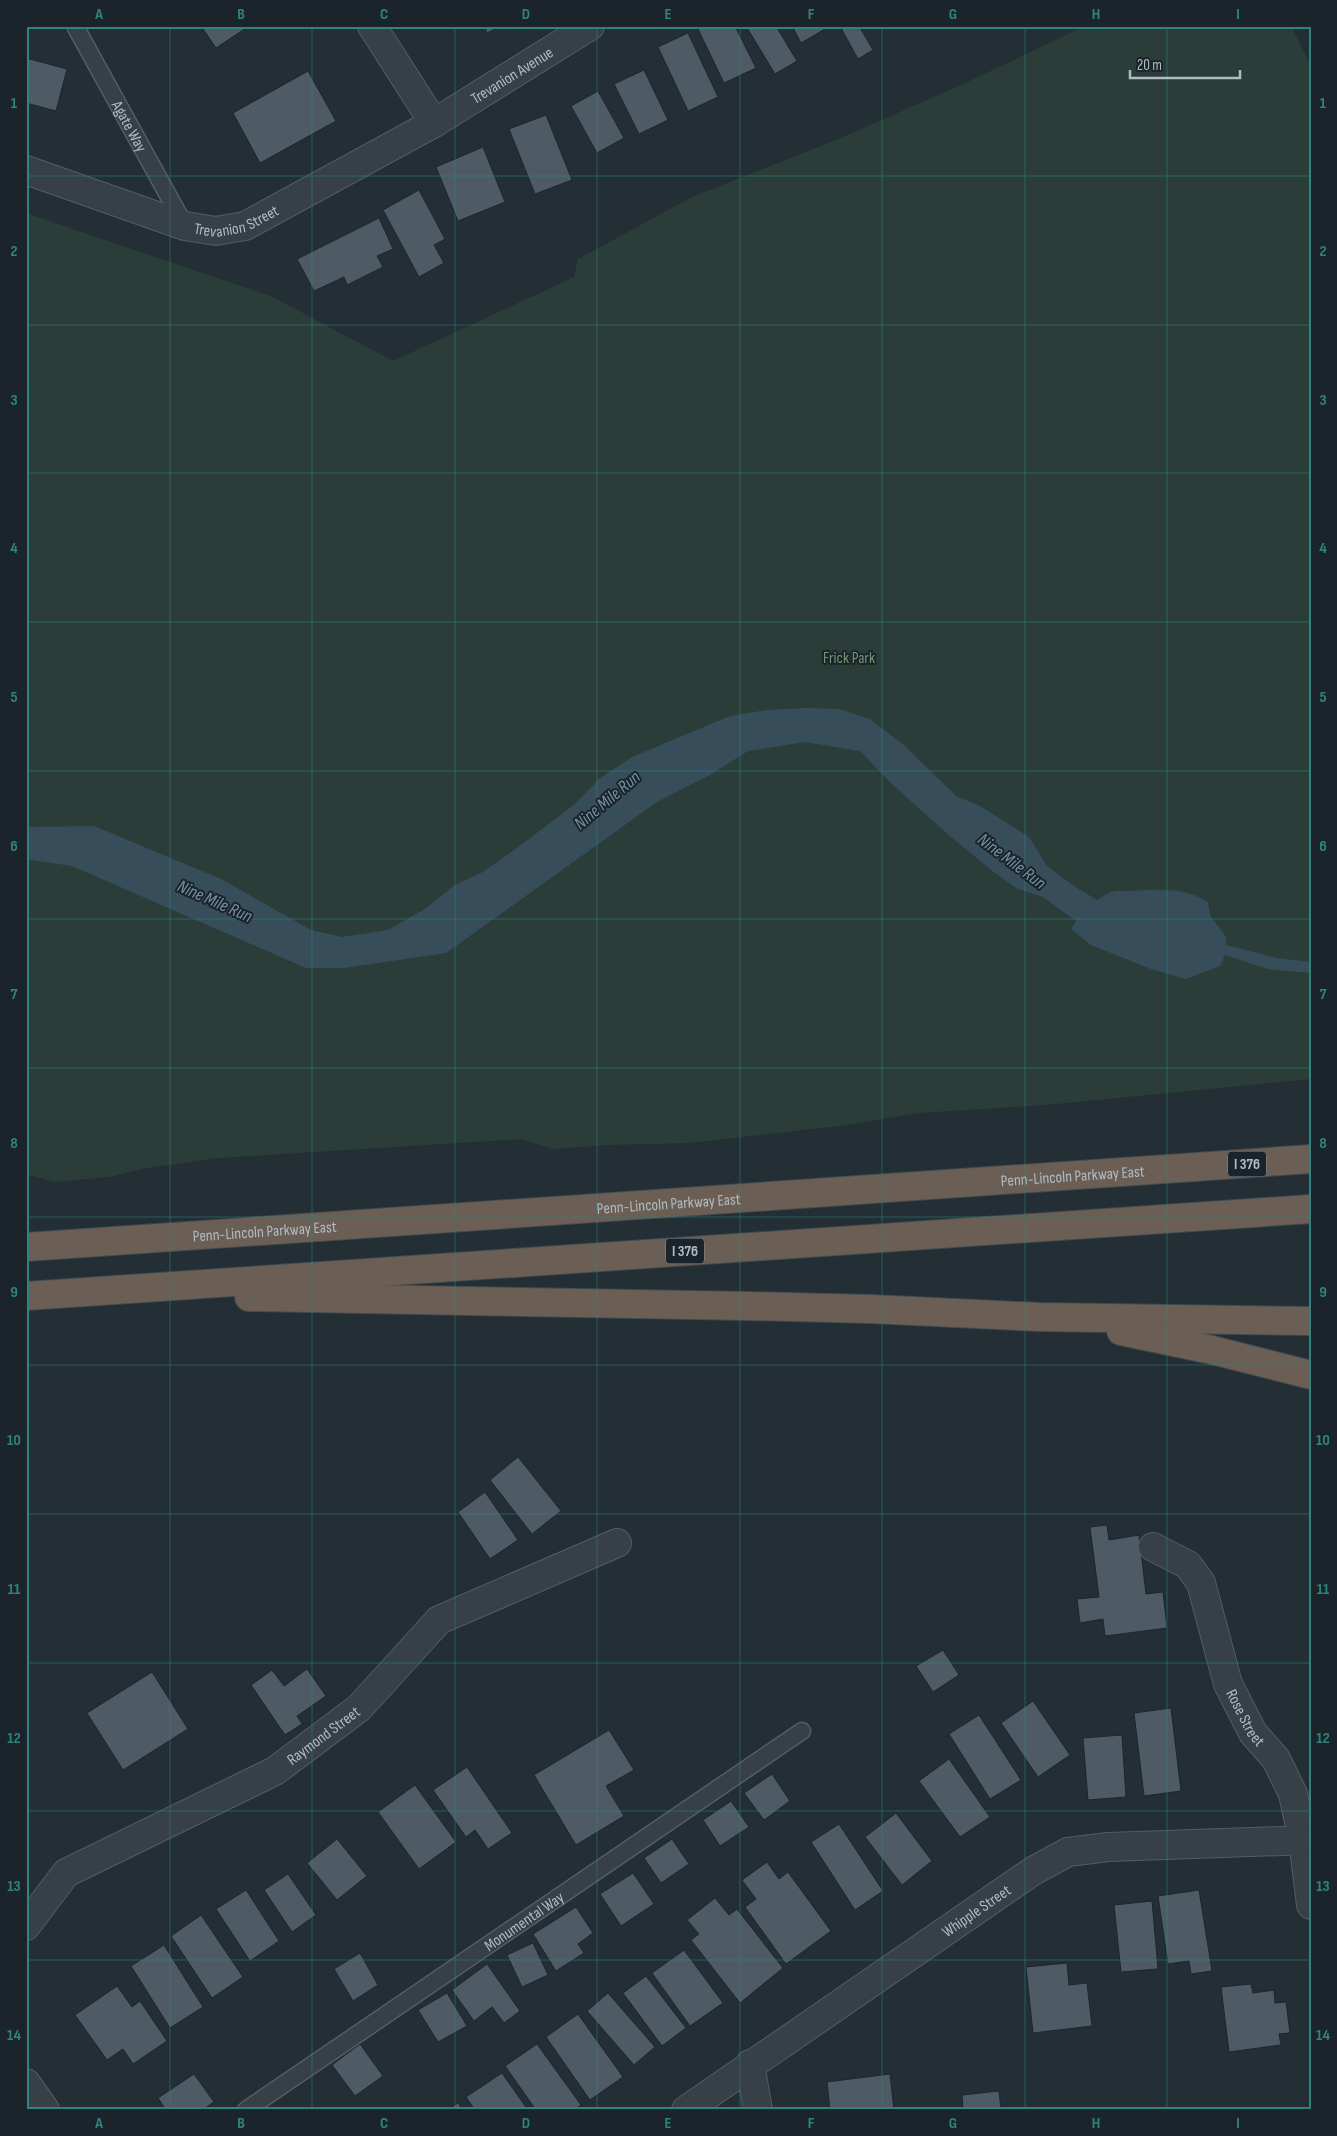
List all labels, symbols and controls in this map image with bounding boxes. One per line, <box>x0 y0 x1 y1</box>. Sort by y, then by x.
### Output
text: A <box>94 5 103 24</box>
text: B <box>237 5 245 24</box>
text: C <box>380 5 388 24</box>
text: D <box>522 5 530 24</box>
text: E <box>665 5 672 24</box>
text: F <box>808 5 815 24</box>
text: G <box>949 5 957 24</box>
text: H <box>1092 5 1100 24</box>
text: I <box>1236 5 1240 24</box>
street label: Trevanion Avenue <box>468 43 557 109</box>
scale bar <box>1130 48 1240 80</box>
text: 20 m <box>1137 56 1162 75</box>
text: 1 <box>11 94 18 113</box>
text: 1 <box>1320 94 1327 113</box>
street label: Agate Way <box>106 97 150 155</box>
street label: Trevanion Street <box>193 201 282 242</box>
text: 2 <box>10 242 18 261</box>
text: 2 <box>1319 242 1327 261</box>
text: 3 <box>10 391 18 410</box>
text: 3 <box>1319 391 1327 410</box>
text: 4 <box>10 539 18 558</box>
text: 4 <box>1319 539 1327 558</box>
park label: Frick Park <box>823 649 875 668</box>
text: 5 <box>10 688 18 707</box>
text: 5 <box>1319 688 1327 707</box>
water label: Nine Mile Run <box>570 766 645 834</box>
water label: Nine Mile Run <box>974 829 1050 894</box>
text: 6 <box>10 837 18 856</box>
text: 6 <box>1319 837 1327 856</box>
water label: Nine Mile Run <box>174 876 256 927</box>
text: 7 <box>11 985 18 1004</box>
text: 7 <box>1320 985 1327 1004</box>
text: 8 <box>10 1134 18 1153</box>
text: 8 <box>1319 1134 1327 1153</box>
road number: I 376 <box>1228 1152 1266 1176</box>
street label: Penn-Lincoln Parkway East <box>1000 1162 1145 1191</box>
street label: Penn-Lincoln Parkway East <box>596 1190 741 1219</box>
street label: Penn-Lincoln Parkway East <box>192 1218 337 1247</box>
road number: I 376 <box>666 1238 704 1264</box>
text: 9 <box>10 1283 18 1302</box>
text: 9 <box>1319 1283 1327 1302</box>
text: 10 <box>7 1431 21 1450</box>
text: 10 <box>1316 1431 1330 1450</box>
text: 11 <box>8 1580 21 1599</box>
text: 11 <box>1317 1580 1330 1599</box>
street label: Rose Street <box>1221 1686 1268 1751</box>
street label: Raymond Street <box>284 1703 364 1770</box>
text: 12 <box>7 1729 21 1748</box>
text: 12 <box>1316 1729 1330 1748</box>
text: 13 <box>7 1877 21 1896</box>
text: 13 <box>1316 1877 1330 1896</box>
street label: Whipple Street <box>939 1881 1015 1942</box>
street label: Monumental Way <box>481 1888 568 1956</box>
text: 14 <box>7 2026 21 2045</box>
text: 14 <box>1316 2026 1330 2045</box>
text: A <box>94 2114 103 2133</box>
text: B <box>237 2114 245 2133</box>
text: C <box>380 2114 388 2133</box>
text: D <box>522 2114 530 2133</box>
text: E <box>665 2114 672 2133</box>
text: F <box>808 2114 815 2133</box>
text: G <box>949 2114 957 2133</box>
text: H <box>1092 2114 1100 2133</box>
text: I <box>1236 2114 1240 2133</box>

